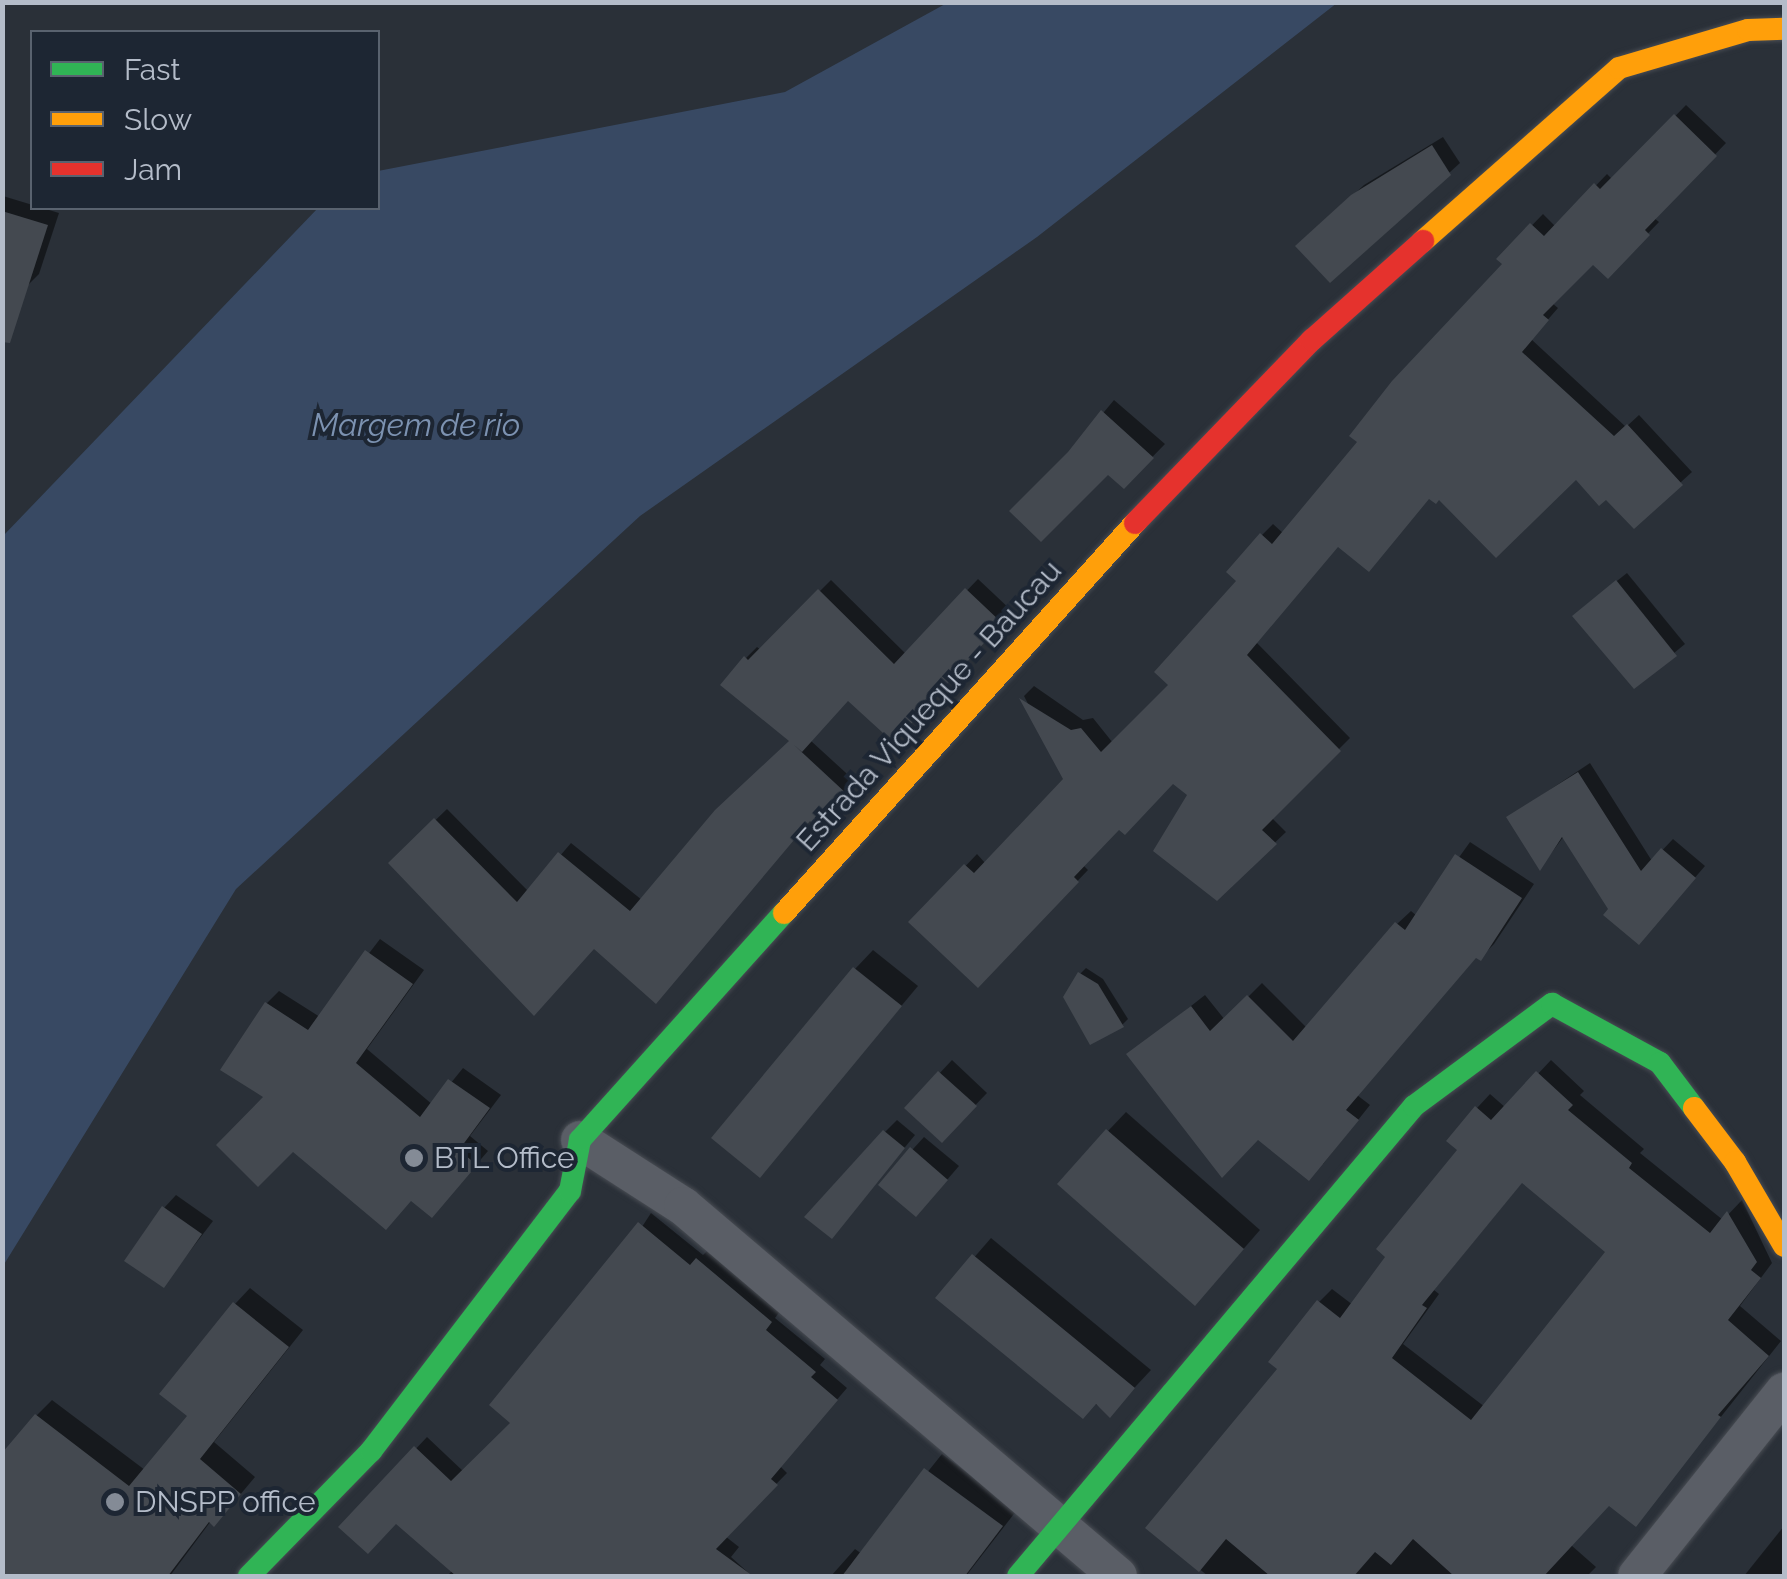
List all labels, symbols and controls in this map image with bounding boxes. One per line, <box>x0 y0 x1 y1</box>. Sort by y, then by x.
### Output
legend <box>30 30 380 210</box>
text: Fast <box>124 52 181 87</box>
text: Slow <box>124 102 192 137</box>
text: Jam <box>124 152 182 187</box>
water label: Margem de rio <box>312 406 520 444</box>
street label: Estrada Viqueque - Baucau <box>789 553 1069 859</box>
place label: BTL Office <box>434 1140 576 1176</box>
marker: BTL Office <box>403 1147 425 1169</box>
place label: DNSPP office <box>135 1484 316 1520</box>
marker: DNSPP office <box>104 1491 126 1513</box>

